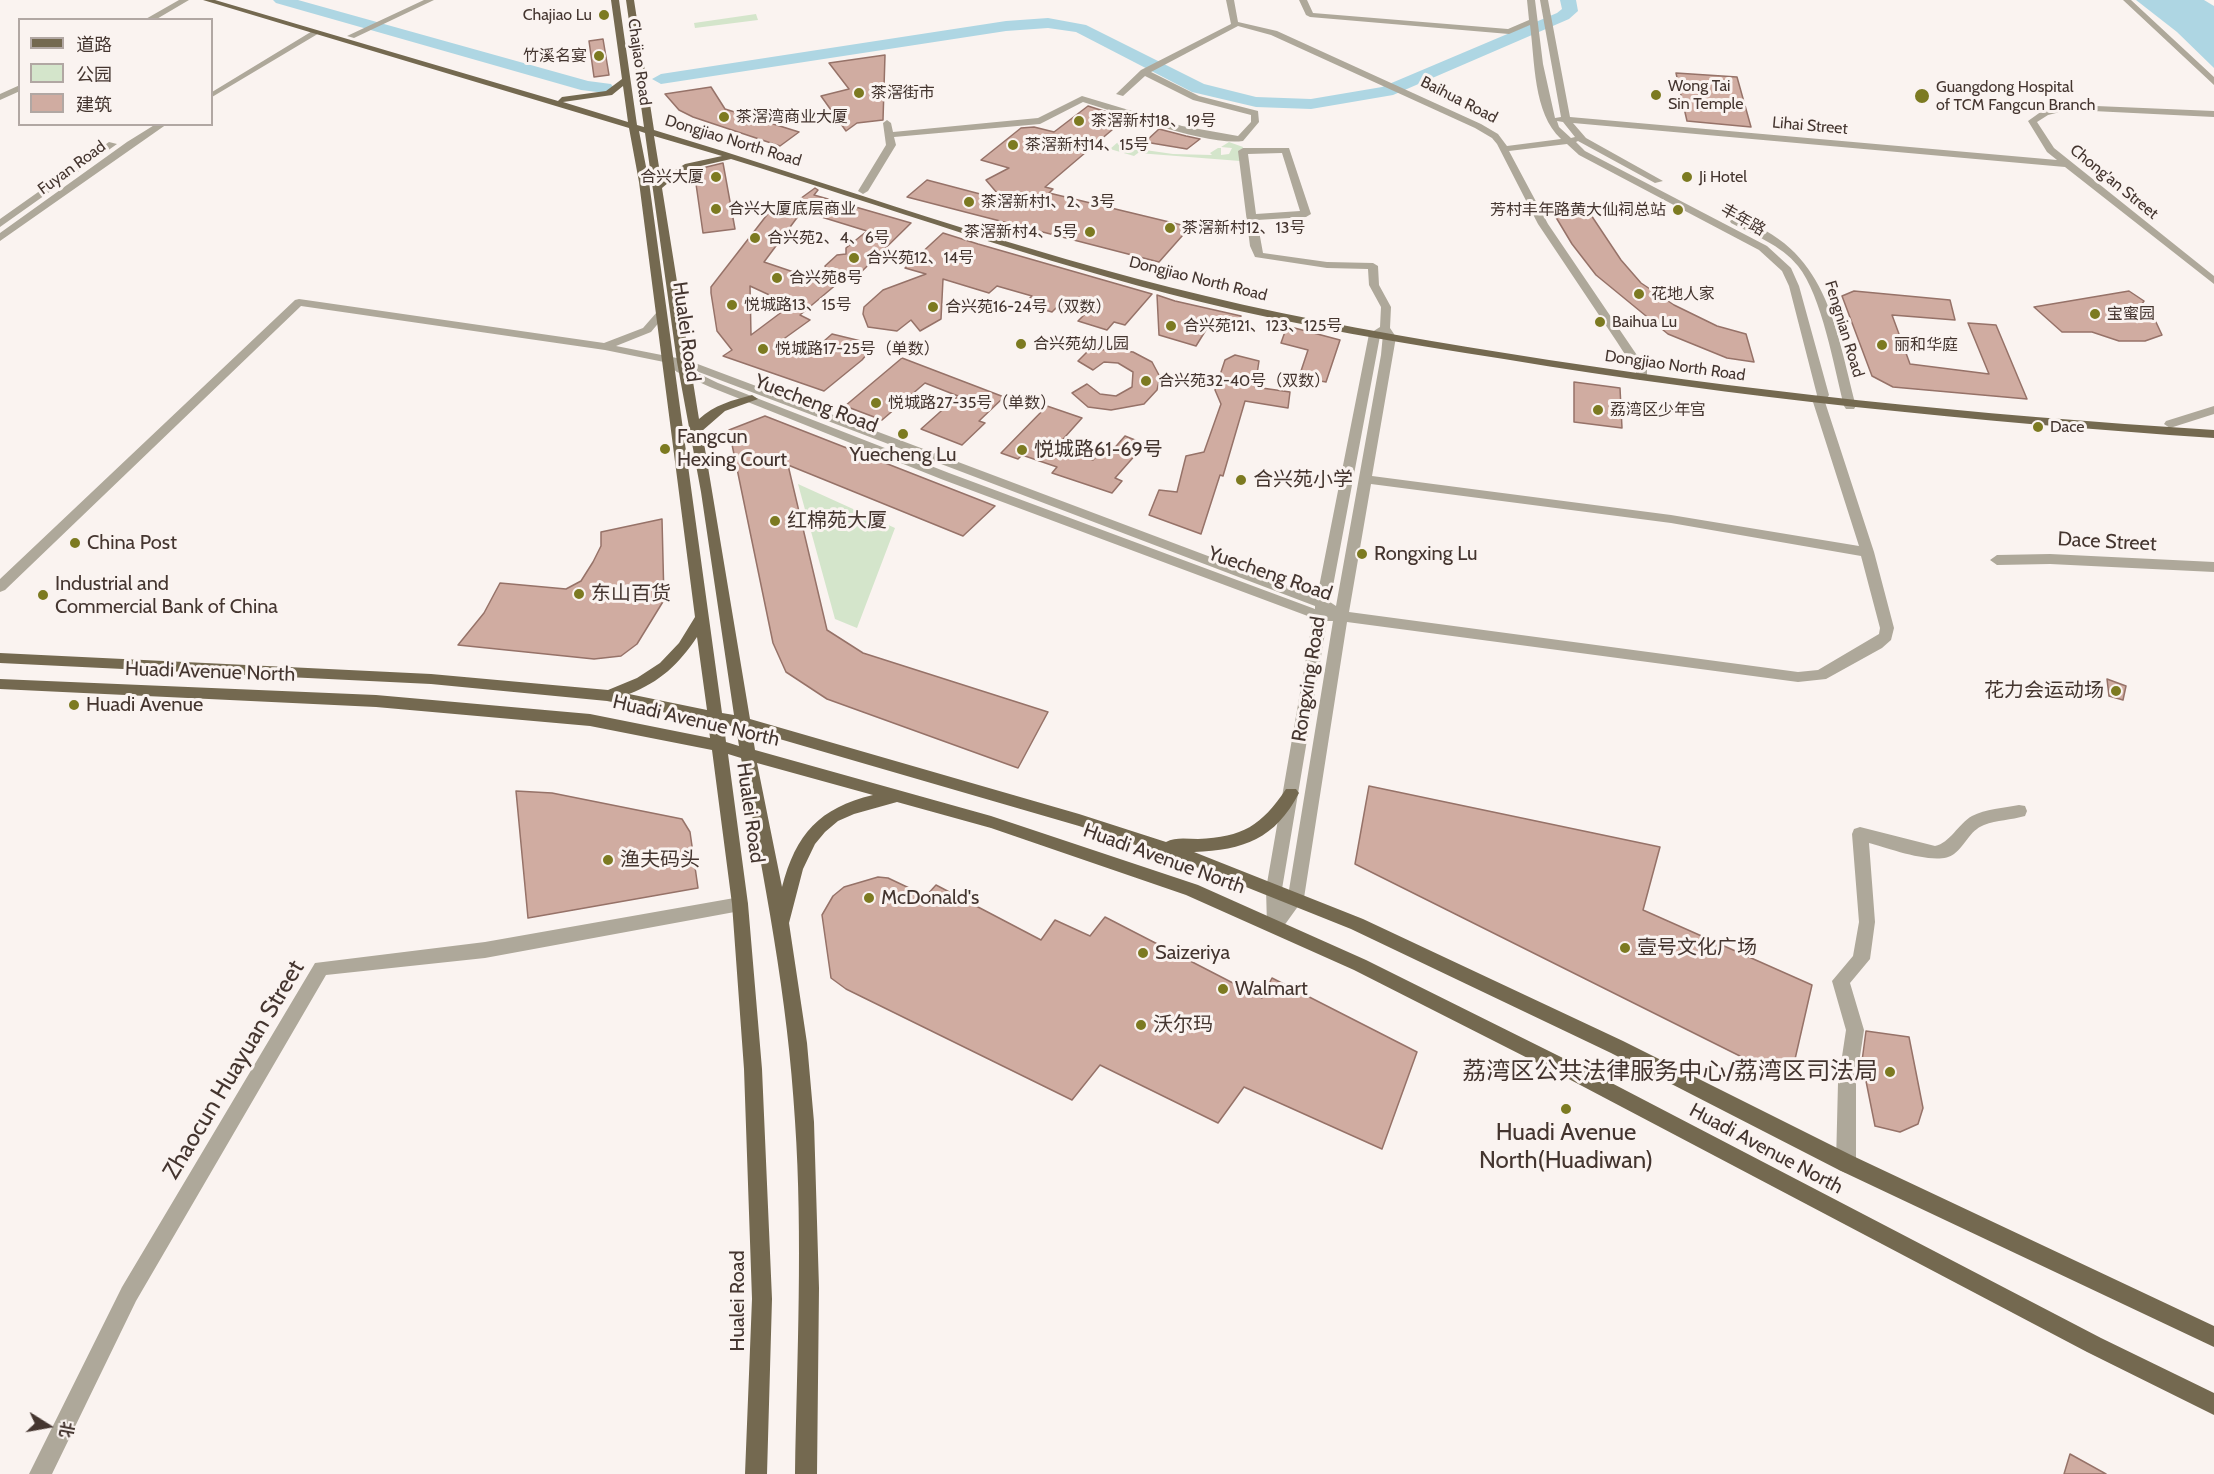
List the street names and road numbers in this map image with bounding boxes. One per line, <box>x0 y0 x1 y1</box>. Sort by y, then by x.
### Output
street label: Chajiao Road <box>623 17 655 107</box>
street label: Baihua Road <box>1417 72 1501 128</box>
street label: Dongjiao North Road <box>662 111 804 171</box>
street label: Lihai Street <box>1771 113 1849 139</box>
street label: Fuyan Road <box>34 137 110 199</box>
street label: Chong'an Street <box>2066 141 2162 223</box>
street label: 丰年路 <box>1717 200 1769 240</box>
street label: Dongjiao North Road <box>1127 253 1269 305</box>
street label: Fengnian Road <box>1820 278 1868 380</box>
street label: Hualei Road <box>667 280 705 384</box>
street label: Dongjiao North Road <box>1604 347 1746 385</box>
street label: Yuecheng Road <box>751 370 881 438</box>
street label: Dace Street <box>2057 527 2157 557</box>
street label: Yuecheng Road <box>1205 542 1335 606</box>
street label: Rongxing Road <box>1287 615 1331 743</box>
street label: Huadi Avenue North <box>124 657 296 687</box>
street label: Huadi Avenue North <box>610 690 782 752</box>
street label: Hualei Road <box>731 761 769 865</box>
street label: Huadi Avenue North <box>1080 819 1248 899</box>
street label: Zhaocun Huayuan Street <box>157 955 311 1185</box>
street label: Huadi Avenue North <box>1685 1098 1847 1200</box>
street label: Hualei Road <box>726 1251 750 1351</box>

